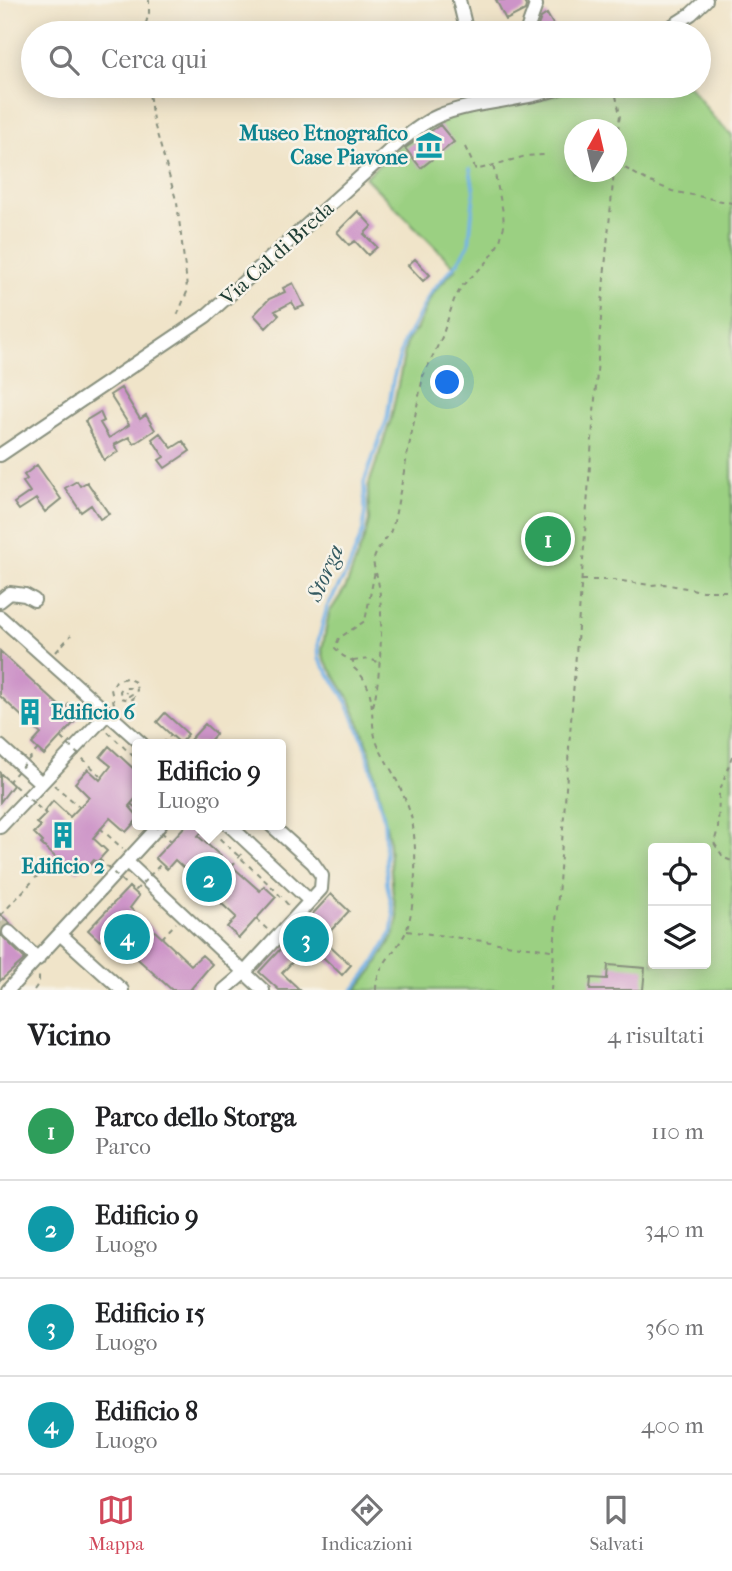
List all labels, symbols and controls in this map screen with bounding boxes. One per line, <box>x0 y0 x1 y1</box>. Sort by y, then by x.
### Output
search box <box>21 21 711 98</box>
icon: search <box>45 41 83 79</box>
text: Cerca qui <box>101 44 207 75</box>
north arrow <box>564 119 627 182</box>
place label: Museo Etnografico Case Piavone <box>238 121 409 169</box>
museum icon: Museo Etnografico Case Piavone <box>414 130 444 160</box>
street label: Via Cal di Breda <box>215 196 339 311</box>
your location <box>430 365 464 399</box>
pin: 1 <box>525 513 571 565</box>
water label: Storga <box>300 540 349 607</box>
building icon: Edificio 6 <box>15 697 45 727</box>
place label: Edificio 6 <box>51 700 136 724</box>
popup <box>132 739 286 830</box>
text: Edificio 9 <box>157 756 261 787</box>
text: Luogo <box>157 787 220 814</box>
building icon: Edificio 2 <box>48 820 78 850</box>
map controls <box>648 843 711 969</box>
button: locate <box>648 843 711 906</box>
pin: 2 <box>186 853 232 905</box>
place label: Edificio 2 <box>21 854 105 878</box>
button: layers <box>648 906 711 969</box>
pin: 4 <box>104 911 150 963</box>
pin: 3 <box>283 913 329 965</box>
text: Vicino <box>28 1018 111 1053</box>
text: 4 risultati <box>607 1022 704 1049</box>
text: Parco dello Storga <box>95 1102 296 1133</box>
text: 1 <box>47 1118 55 1145</box>
text: 110 m <box>651 1118 704 1145</box>
text: Parco <box>95 1133 151 1160</box>
text: Edificio 9 <box>95 1200 199 1231</box>
text: 2 <box>45 1216 57 1243</box>
text: 340 m <box>644 1216 704 1243</box>
text: Luogo <box>95 1231 157 1258</box>
text: Edificio 15 <box>95 1298 205 1329</box>
text: 3 <box>46 1314 56 1341</box>
text: 360 m <box>645 1314 704 1341</box>
text: Luogo <box>95 1329 157 1356</box>
text: Edificio 8 <box>95 1396 198 1427</box>
text: 4 <box>44 1412 58 1439</box>
text: 400 m <box>641 1412 704 1439</box>
text: Luogo <box>95 1427 157 1454</box>
tab: Mappa <box>88 1491 144 1555</box>
tab: Indicazioni <box>321 1491 412 1555</box>
tab: Salvati <box>589 1491 644 1555</box>

